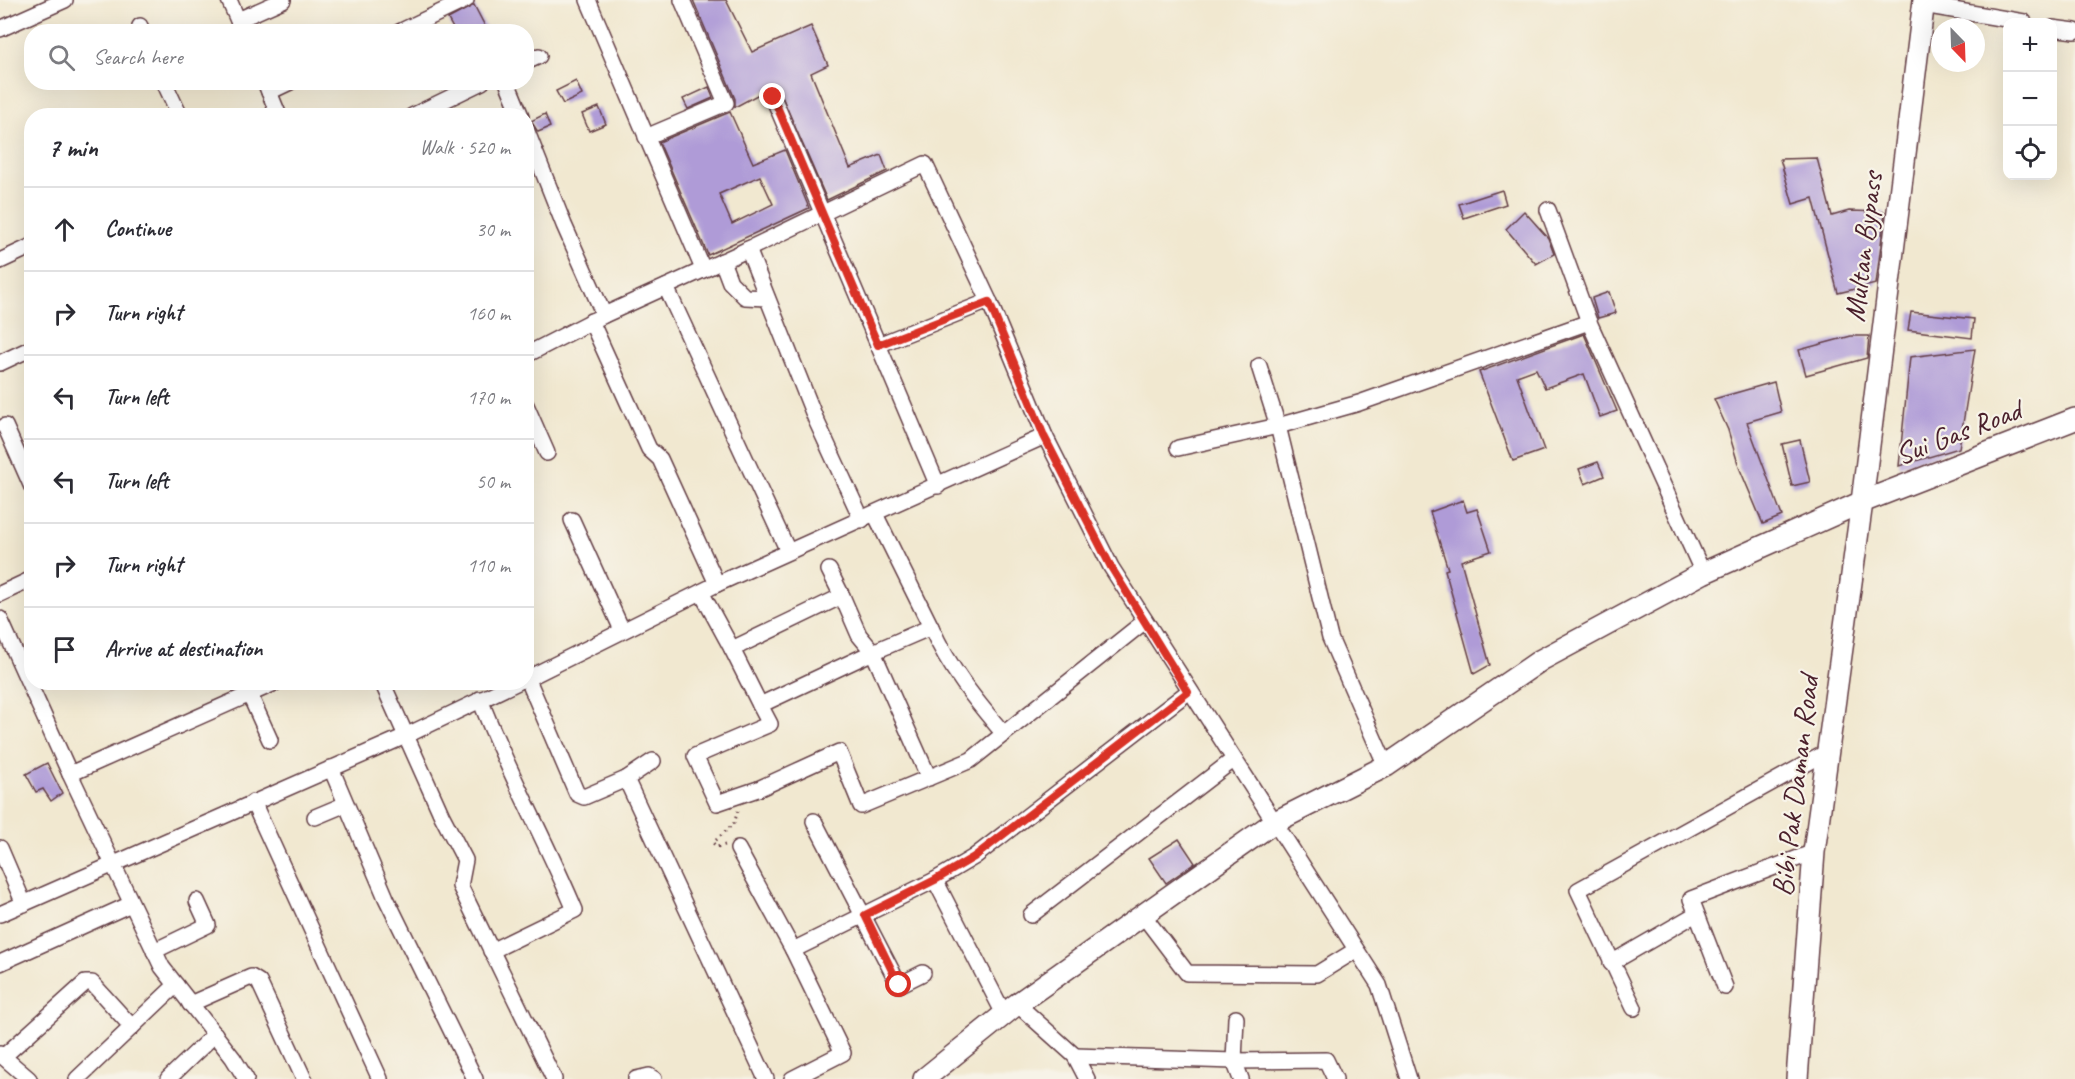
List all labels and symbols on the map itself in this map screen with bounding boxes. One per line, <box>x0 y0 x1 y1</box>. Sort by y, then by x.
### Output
north arrow <box>1931 18 1985 72</box>
route end <box>759 83 785 109</box>
street label: Multan Bypass <box>1835 167 1891 324</box>
street label: Sui Gas Road <box>1890 389 2030 473</box>
street label: Bibi Pak Daman Road <box>1763 669 1828 898</box>
route start <box>885 971 911 997</box>

